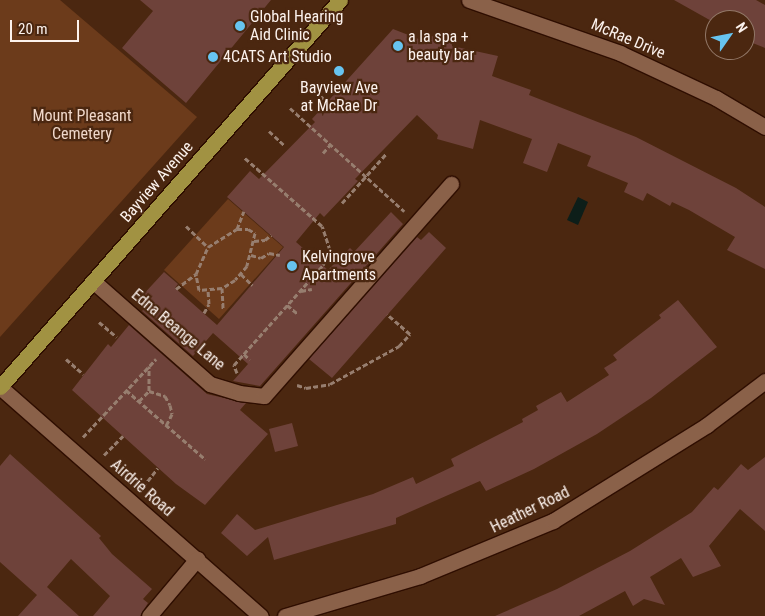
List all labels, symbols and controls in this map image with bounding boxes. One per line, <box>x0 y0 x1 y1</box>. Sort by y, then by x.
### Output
place label: Global Hearing Aid Clinic <box>250 7 343 45</box>
scale bar <box>12 10 81 42</box>
north arrow <box>705 10 755 60</box>
street label: McRae Drive <box>588 15 668 63</box>
text: N <box>733 19 751 35</box>
text: 20 m <box>18 20 48 38</box>
marker: Global Hearing Aid Clinic <box>234 20 246 32</box>
place label: a la spa + beauty bar <box>408 27 474 65</box>
marker: a la spa + beauty bar <box>392 40 404 52</box>
place label: 4CATS Art Studio <box>223 47 332 67</box>
marker: 4CATS Art Studio <box>207 51 219 63</box>
marker: Bayview Ave at McRae Dr <box>333 65 345 77</box>
place label: Bayview Ave at McRae Dr <box>300 78 378 116</box>
park label: Mount Pleasant Cemetery <box>32 106 132 144</box>
street label: Bayview Avenue <box>117 138 197 226</box>
place label: Kelvingrove Apartments <box>302 247 376 285</box>
marker: Kelvingrove Apartments <box>286 260 298 272</box>
street label: Edna Beange Lane <box>127 285 229 375</box>
street label: Airdrie Road <box>106 455 178 521</box>
street label: Heather Road <box>487 483 573 537</box>

